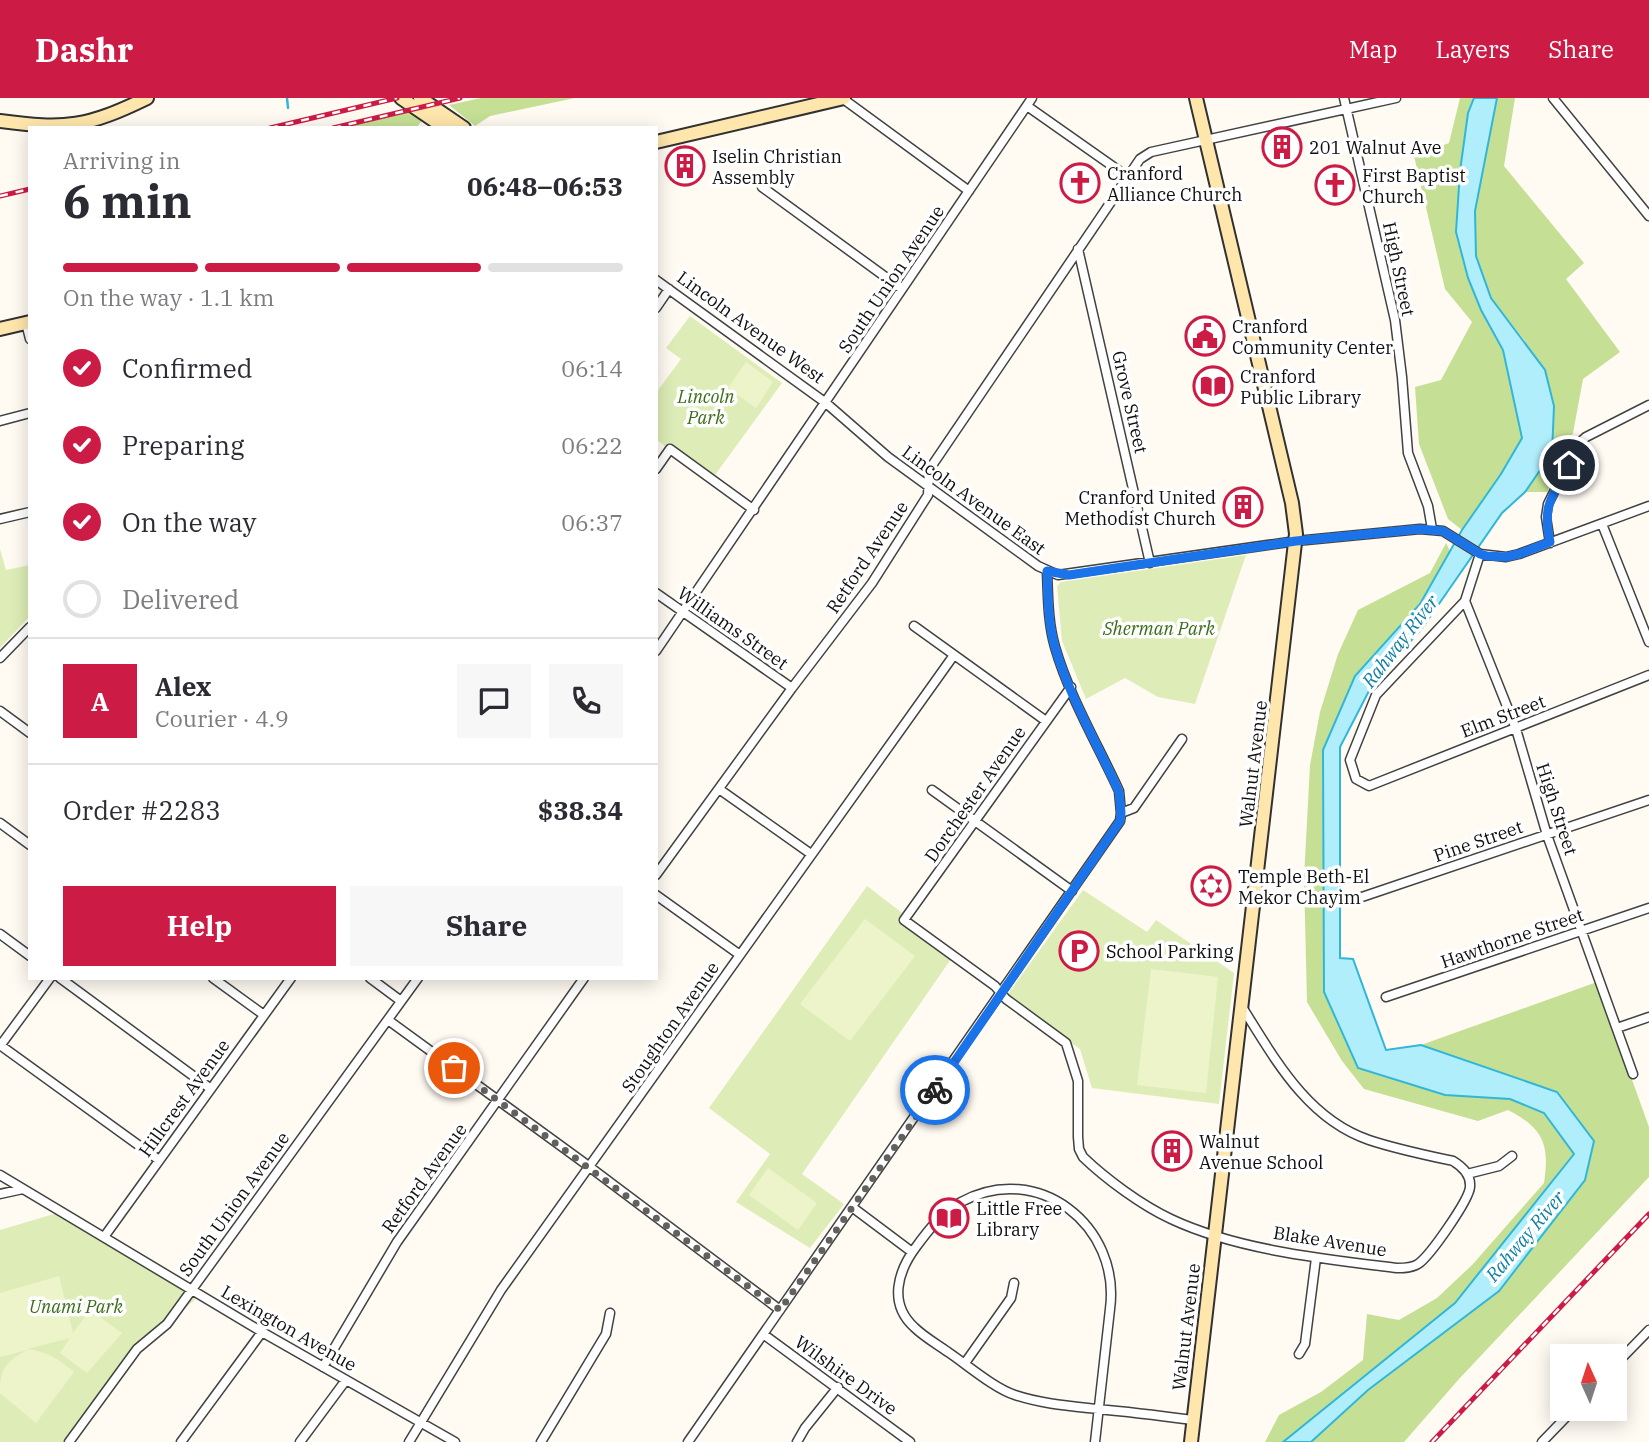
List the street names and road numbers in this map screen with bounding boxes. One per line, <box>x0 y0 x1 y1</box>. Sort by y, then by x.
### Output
street label: South Union Avenue <box>833 201 949 357</box>
street label: High Street <box>1378 220 1420 318</box>
street label: Lincoln Avenue West <box>673 266 829 388</box>
street label: Grove Street <box>1107 348 1153 456</box>
street label: Lincoln Avenue East <box>898 440 1050 560</box>
street label: Retford Avenue <box>821 497 913 617</box>
street label: Williams Street <box>673 581 793 675</box>
street label: Elm Street <box>1457 689 1549 743</box>
street label: Walnut Avenue <box>1234 699 1272 829</box>
street label: Dorchester Avenue <box>919 721 1031 867</box>
street label: High Street <box>1531 760 1583 858</box>
street label: Pine Street <box>1430 815 1526 867</box>
street label: Hawthorne Street <box>1438 903 1586 973</box>
street label: Stoughton Avenue <box>616 957 724 1097</box>
street label: Hillcrest Avenue <box>134 1035 234 1161</box>
street label: Retford Avenue <box>376 1118 472 1238</box>
street label: South Union Avenue <box>174 1127 294 1281</box>
street label: Blake Avenue <box>1272 1221 1388 1261</box>
street label: Walnut Avenue <box>1167 1262 1205 1392</box>
street label: Lexington Avenue <box>217 1280 361 1376</box>
street label: Wilshire Drive <box>790 1330 902 1420</box>

